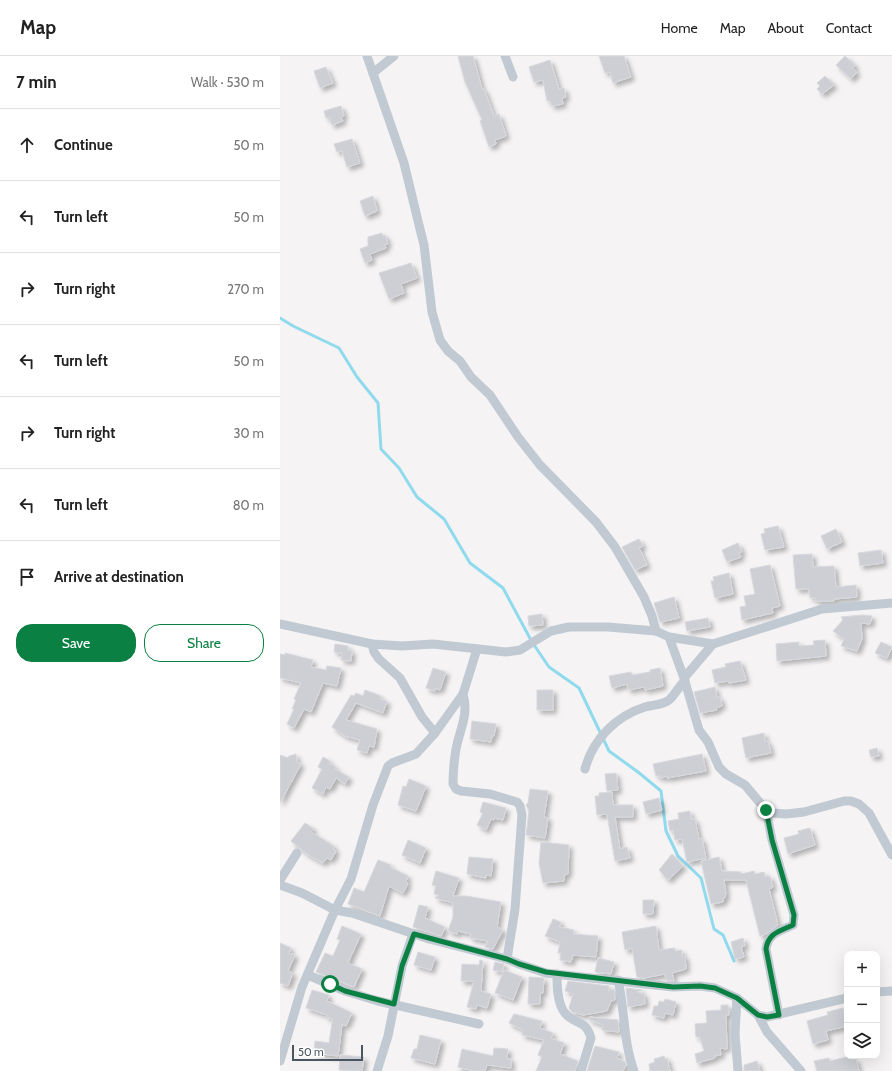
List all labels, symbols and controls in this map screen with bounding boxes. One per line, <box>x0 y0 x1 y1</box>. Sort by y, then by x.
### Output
text: Map <box>20 16 56 39</box>
text: Home <box>661 19 698 37</box>
text: Map <box>720 19 745 37</box>
text: About <box>767 19 804 37</box>
text: Contact <box>826 19 872 37</box>
text: 7 min <box>16 72 57 92</box>
text: Walk · 530 m <box>191 74 264 90</box>
icon: ahead <box>16 134 38 156</box>
text: Continue <box>54 136 113 154</box>
text: 50 m <box>234 137 264 153</box>
icon: left <box>16 206 38 228</box>
text: Turn left <box>54 208 108 226</box>
text: 50 m <box>234 209 264 225</box>
icon: right <box>16 278 38 300</box>
text: Turn right <box>54 280 115 298</box>
text: 270 m <box>227 281 264 297</box>
icon: left <box>16 350 38 372</box>
text: Turn left <box>54 352 108 370</box>
text: 50 m <box>234 353 264 369</box>
icon: right <box>16 422 38 444</box>
text: Turn right <box>54 424 115 442</box>
text: 30 m <box>234 425 264 441</box>
icon: left <box>16 494 38 516</box>
text: Turn left <box>54 496 108 514</box>
text: 80 m <box>233 497 264 513</box>
icon: arrive <box>16 566 38 588</box>
text: Arrive at destination <box>54 568 184 586</box>
button: Save <box>16 624 136 662</box>
button: Share <box>144 624 264 662</box>
route end <box>757 801 775 819</box>
map controls <box>844 951 880 1059</box>
button: + <box>844 951 880 987</box>
route start <box>321 975 339 993</box>
button: − <box>844 987 880 1023</box>
button: layers <box>844 1023 880 1059</box>
scale bar <box>292 1043 363 1062</box>
text: 50 m <box>298 1045 324 1059</box>

